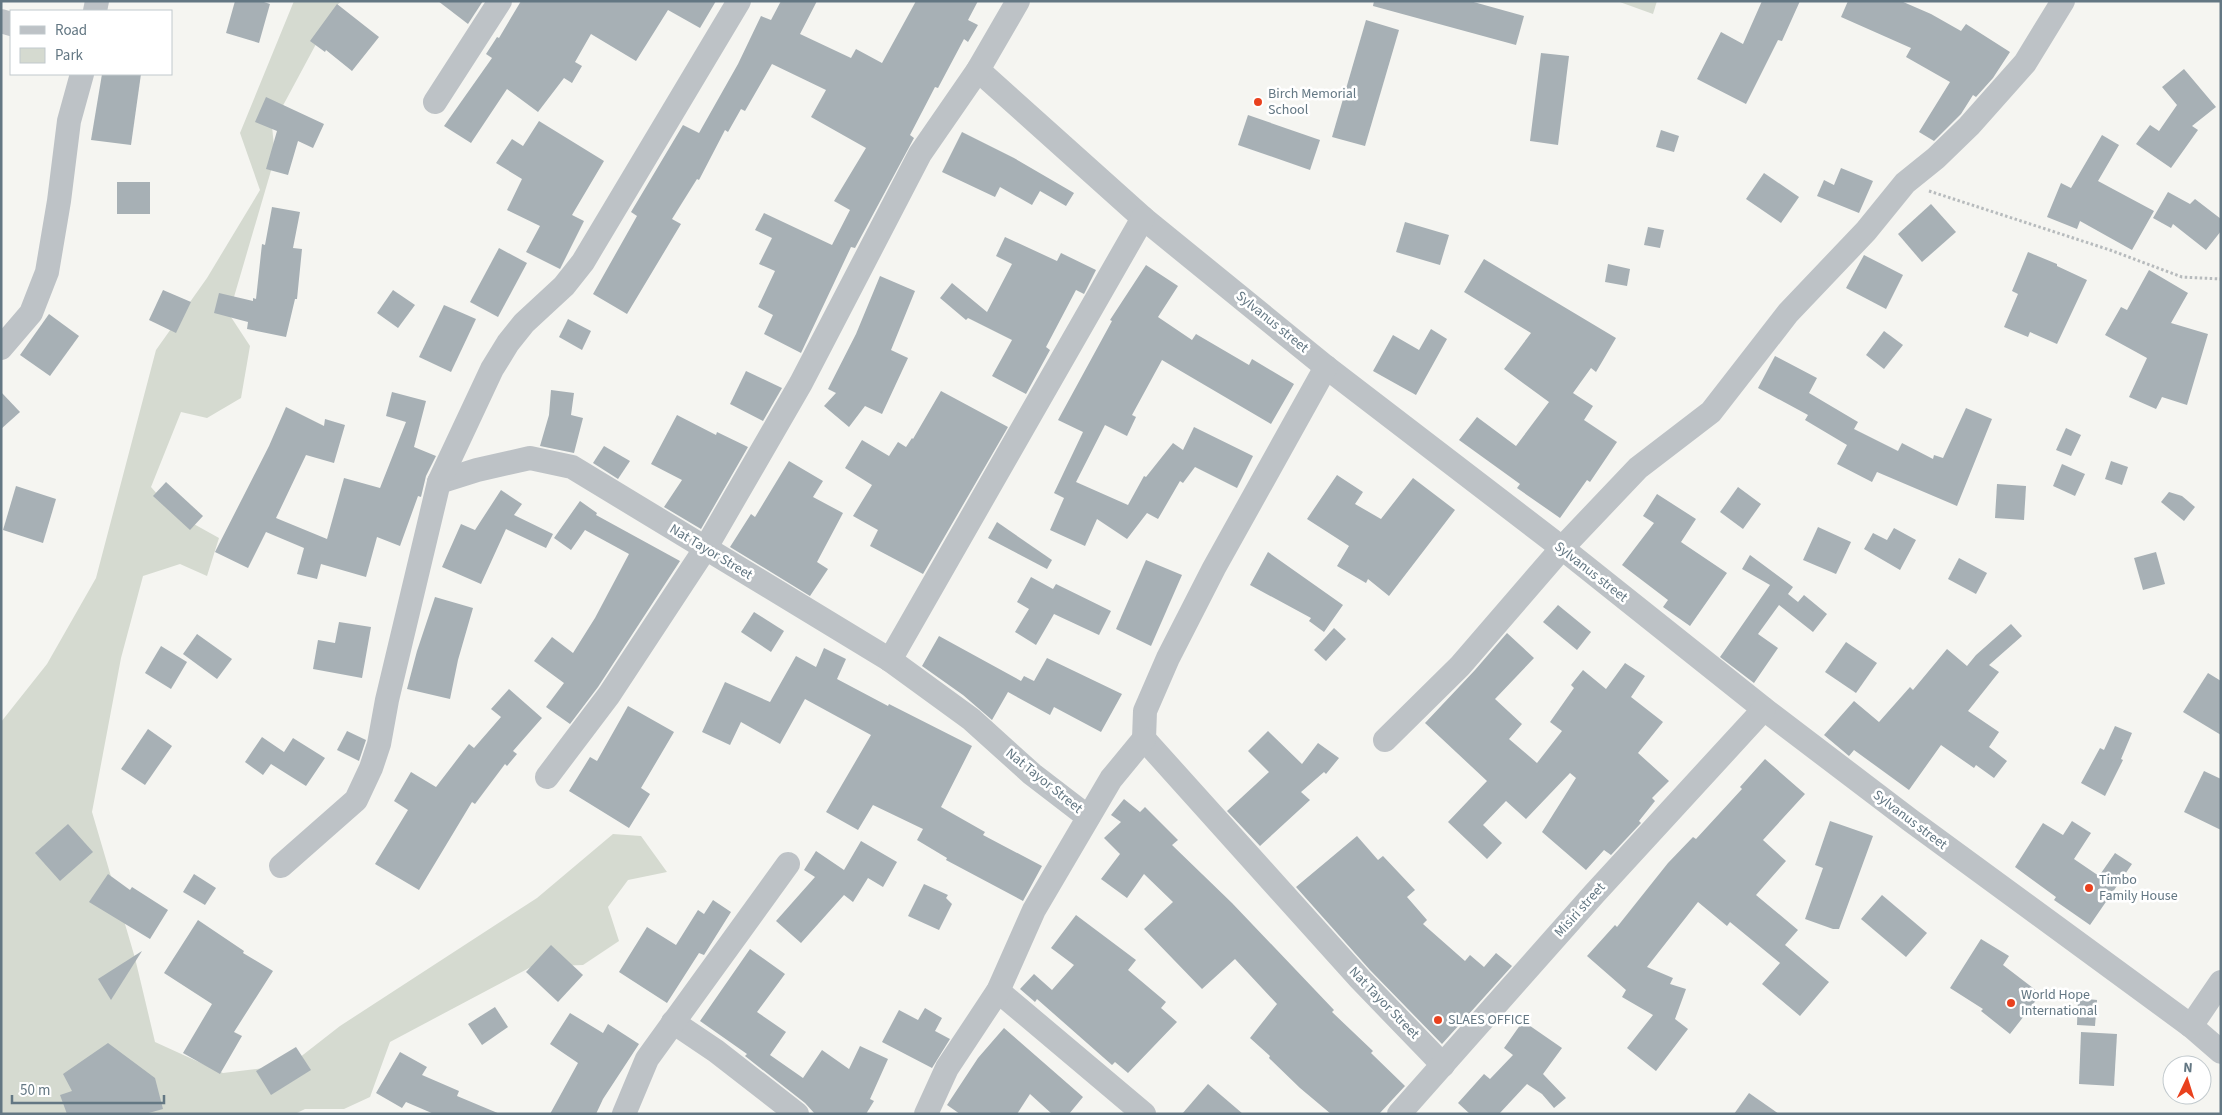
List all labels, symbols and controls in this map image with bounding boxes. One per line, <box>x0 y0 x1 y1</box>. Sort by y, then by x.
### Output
legend <box>10 10 172 75</box>
text: Road <box>55 20 87 41</box>
text: Park <box>55 45 84 66</box>
place label: Birch Memorial School <box>1268 84 1357 120</box>
marker: Birch Memorial School <box>1252 96 1264 108</box>
street label: Sylvanus street <box>1231 286 1313 358</box>
street label: Nat Tayor Street <box>666 519 757 585</box>
street label: Sylvanus street <box>1550 537 1632 607</box>
street label: Nat Tayor Street <box>1001 744 1087 818</box>
street label: Sylvanus street <box>1869 785 1952 855</box>
place label: Timbo Family House <box>2099 870 2178 906</box>
street label: Misiri street <box>1550 878 1610 942</box>
marker: Timbo Family House <box>2083 882 2095 894</box>
street label: Nat Tayor Street <box>1344 962 1424 1044</box>
place label: World Hope International <box>2021 985 2098 1021</box>
marker: World Hope International <box>2005 997 2017 1009</box>
place label: SLAES OFFICE <box>1448 1010 1530 1030</box>
marker: SLAES OFFICE <box>1432 1014 1444 1026</box>
north arrow <box>2162 1055 2212 1105</box>
text: N <box>2182 1058 2193 1078</box>
scale bar <box>12 1072 165 1104</box>
text: 50 m <box>20 1080 50 1101</box>

